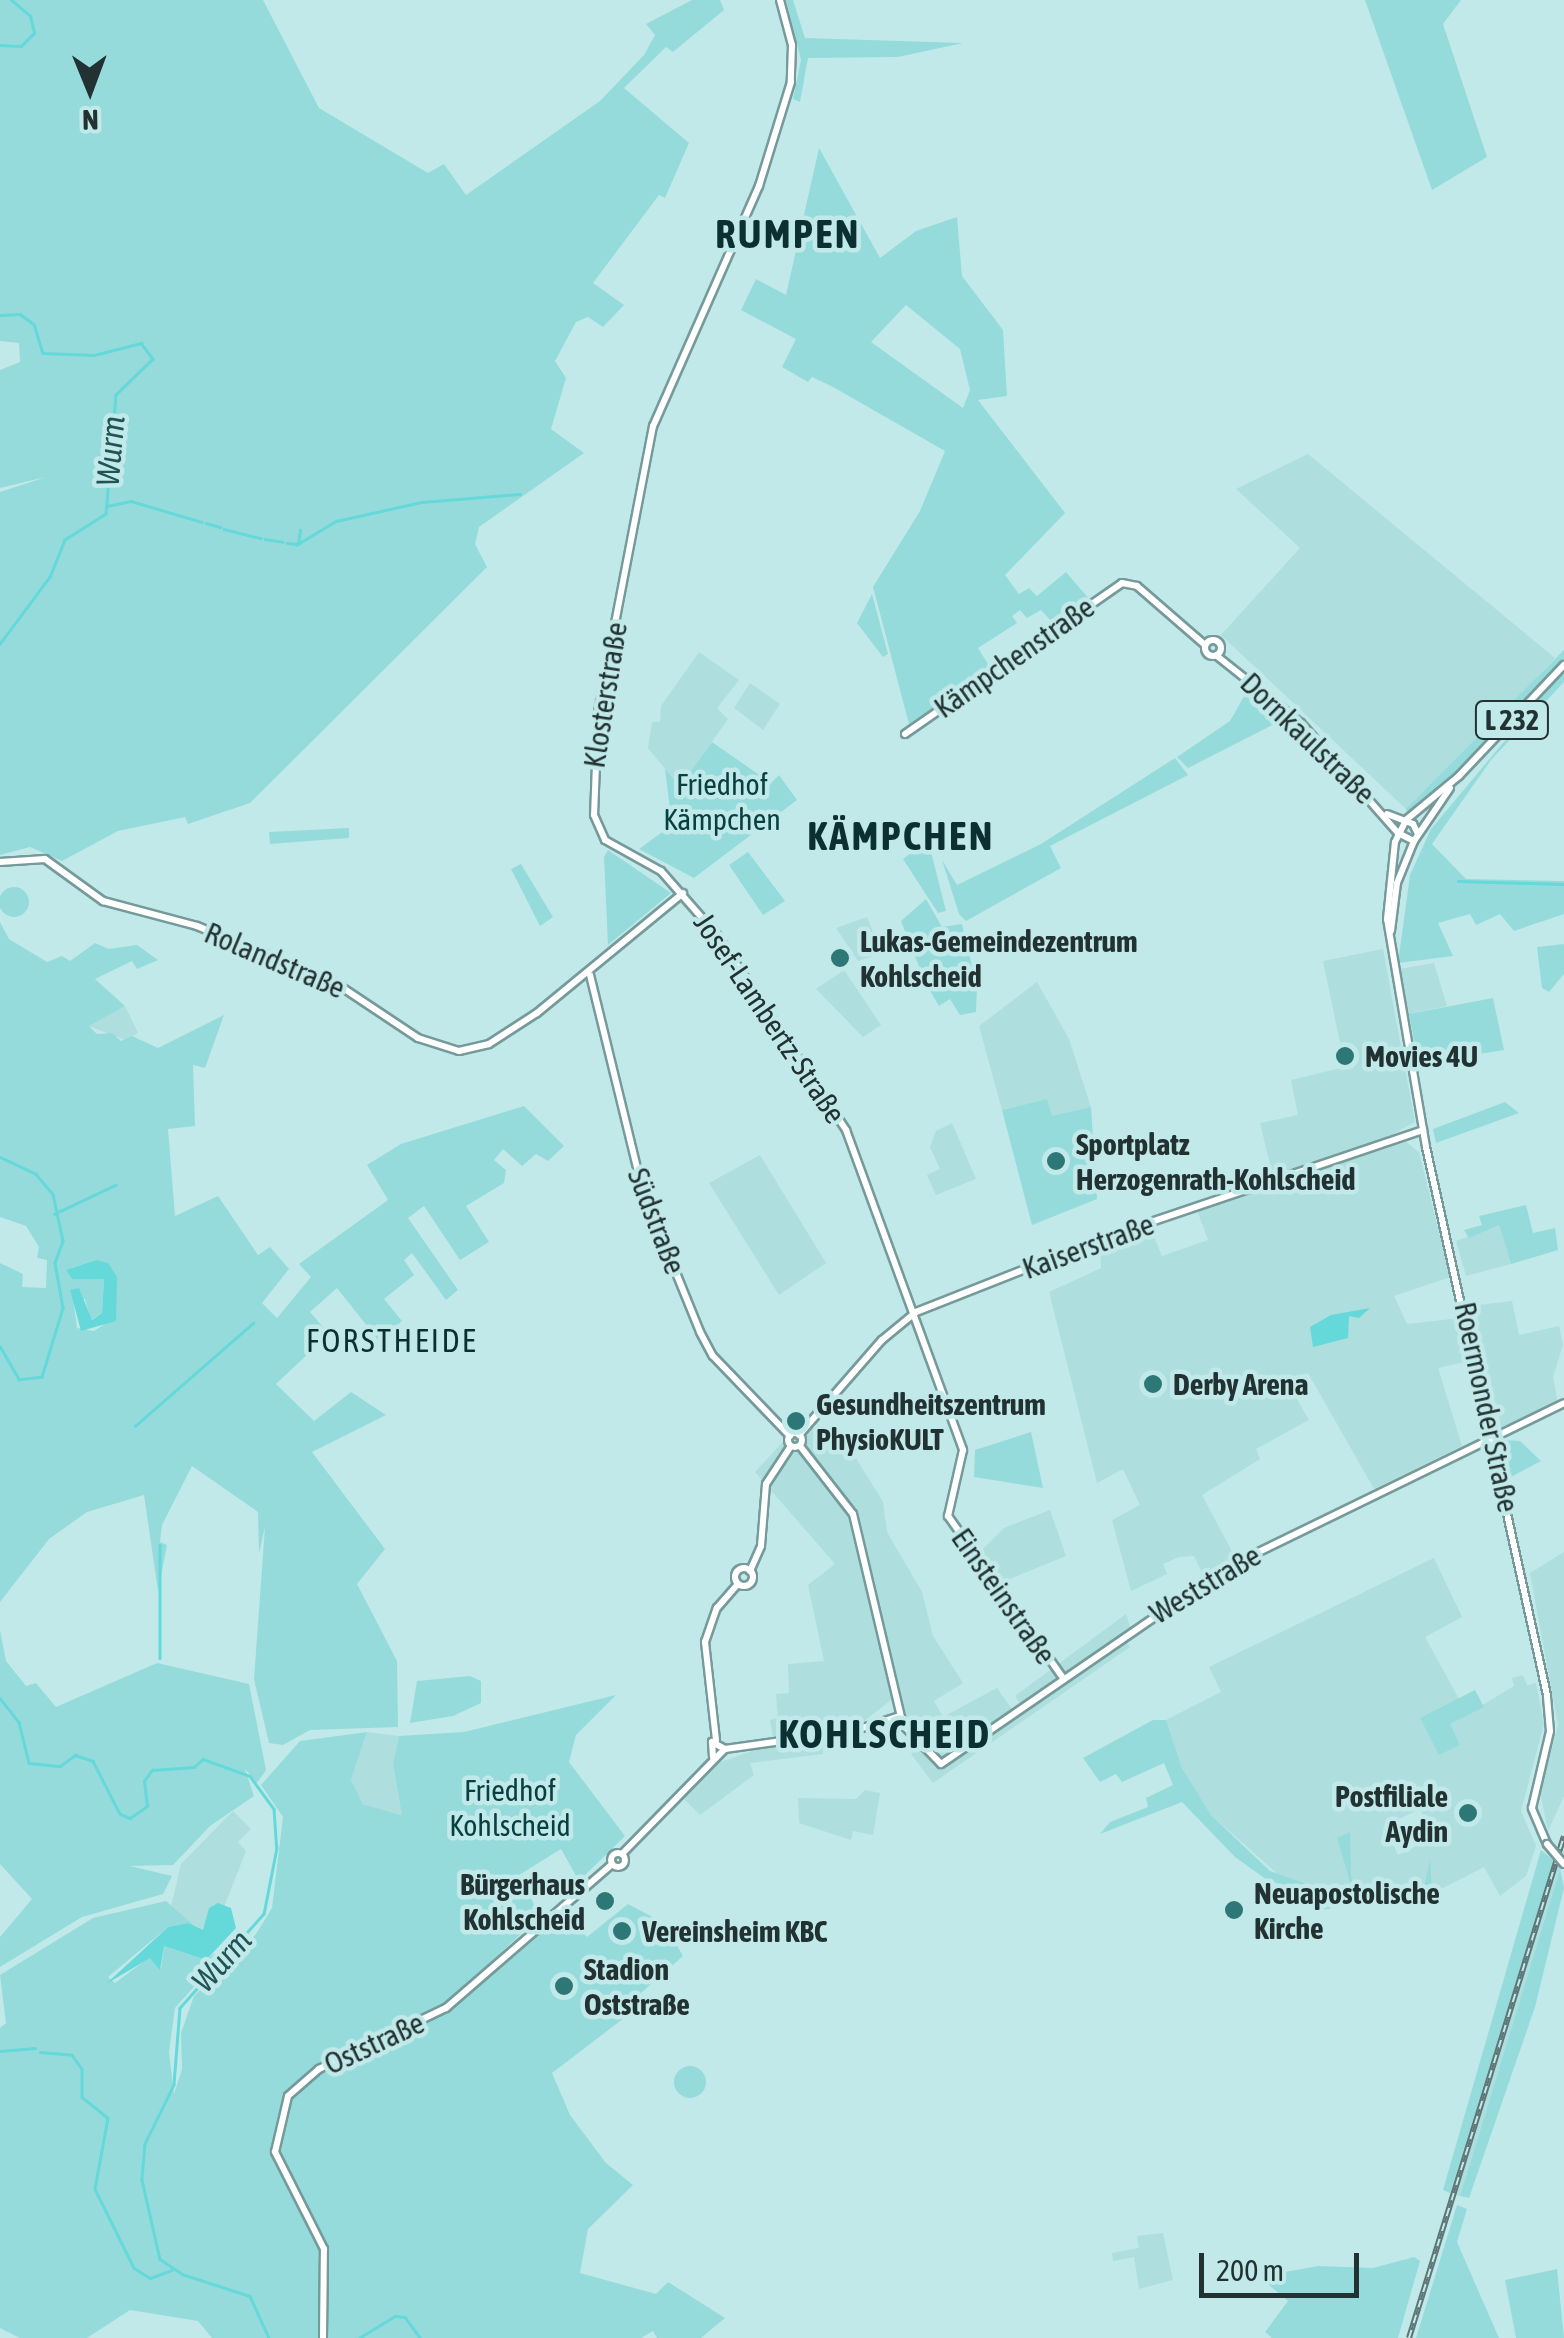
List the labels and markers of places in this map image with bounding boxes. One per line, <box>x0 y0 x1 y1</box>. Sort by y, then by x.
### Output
place label: Lukas-Gemeindezentrum Kohlscheid <box>860 923 1138 994</box>
marker: Lukas-Gemeindezentrum Kohlscheid <box>829 947 851 969</box>
place label: Movies 4U <box>1365 1038 1478 1074</box>
marker: Movies 4U <box>1334 1045 1356 1067</box>
place label: Sportplatz Herzogenrath-Kohlscheid <box>1076 1126 1356 1196</box>
marker: Sportplatz Herzogenrath-Kohlscheid <box>1045 1150 1067 1172</box>
place label: Derby Arena <box>1173 1366 1308 1402</box>
marker: Derby Arena <box>1142 1373 1164 1395</box>
place label: Gesundheitszentrum PhysioKULT <box>816 1386 1046 1456</box>
marker: Gesundheitszentrum PhysioKULT <box>785 1410 807 1432</box>
place label: Postfiliale Aydin <box>1335 1778 1448 1848</box>
marker: Postfiliale Aydin <box>1457 1802 1479 1824</box>
place label: Bürgerhaus Kohlscheid <box>460 1866 585 1936</box>
place label: Neuapostolische Kirche <box>1254 1875 1440 1946</box>
marker: Bürgerhaus Kohlscheid <box>594 1890 616 1912</box>
marker: Neuapostolische Kirche <box>1223 1899 1245 1921</box>
place label: Vereinsheim KBC <box>642 1913 827 1949</box>
marker: Vereinsheim KBC <box>611 1920 633 1942</box>
place label: Stadion Oststraße <box>584 1951 690 2022</box>
marker: Stadion Oststraße <box>553 1975 575 1997</box>

